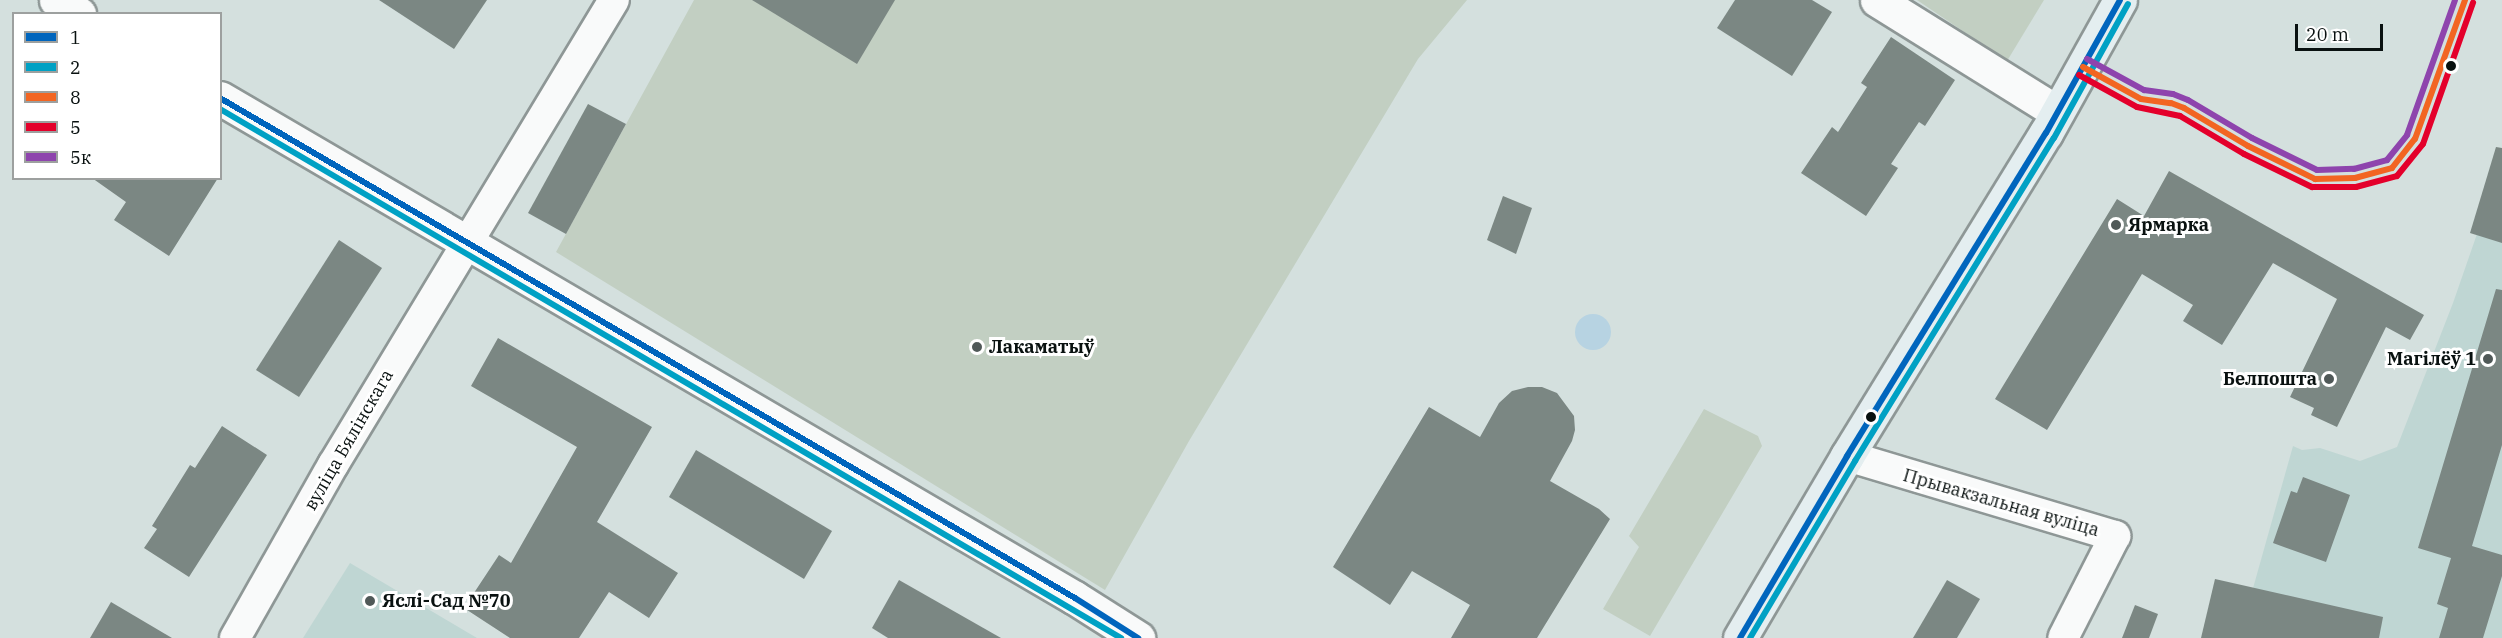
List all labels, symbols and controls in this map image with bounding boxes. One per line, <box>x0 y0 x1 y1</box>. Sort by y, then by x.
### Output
legend <box>12 12 222 180</box>
scale bar <box>2298 12 2386 50</box>
text: 20 m <box>2306 23 2349 46</box>
text: 1 <box>70 26 81 49</box>
text: 2 <box>70 56 81 79</box>
unlabelled marker <box>2445 60 2457 72</box>
text: 8 <box>70 86 81 109</box>
text: 5 <box>70 116 81 139</box>
text: 5к <box>70 146 91 169</box>
place label: Ярмарка <box>2128 214 2209 236</box>
marker: Ярмарка <box>2109 218 2123 232</box>
place label: Лакаматыў <box>989 336 1094 358</box>
marker: Лакаматыў <box>970 340 984 354</box>
place label: Магілёў 1 <box>2387 348 2476 370</box>
marker: Магілёў 1 <box>2481 352 2495 366</box>
street label: вуліца Бялінскага <box>300 366 398 514</box>
place label: Белпошта <box>2223 368 2317 390</box>
marker: Белпошта <box>2322 372 2336 386</box>
unlabelled marker <box>1865 411 1877 423</box>
street label: Прывакзальная вуліца <box>1900 465 2102 541</box>
place label: Яслі-Сад №70 <box>382 590 510 612</box>
marker: Яслі-Сад №70 <box>363 594 377 608</box>

